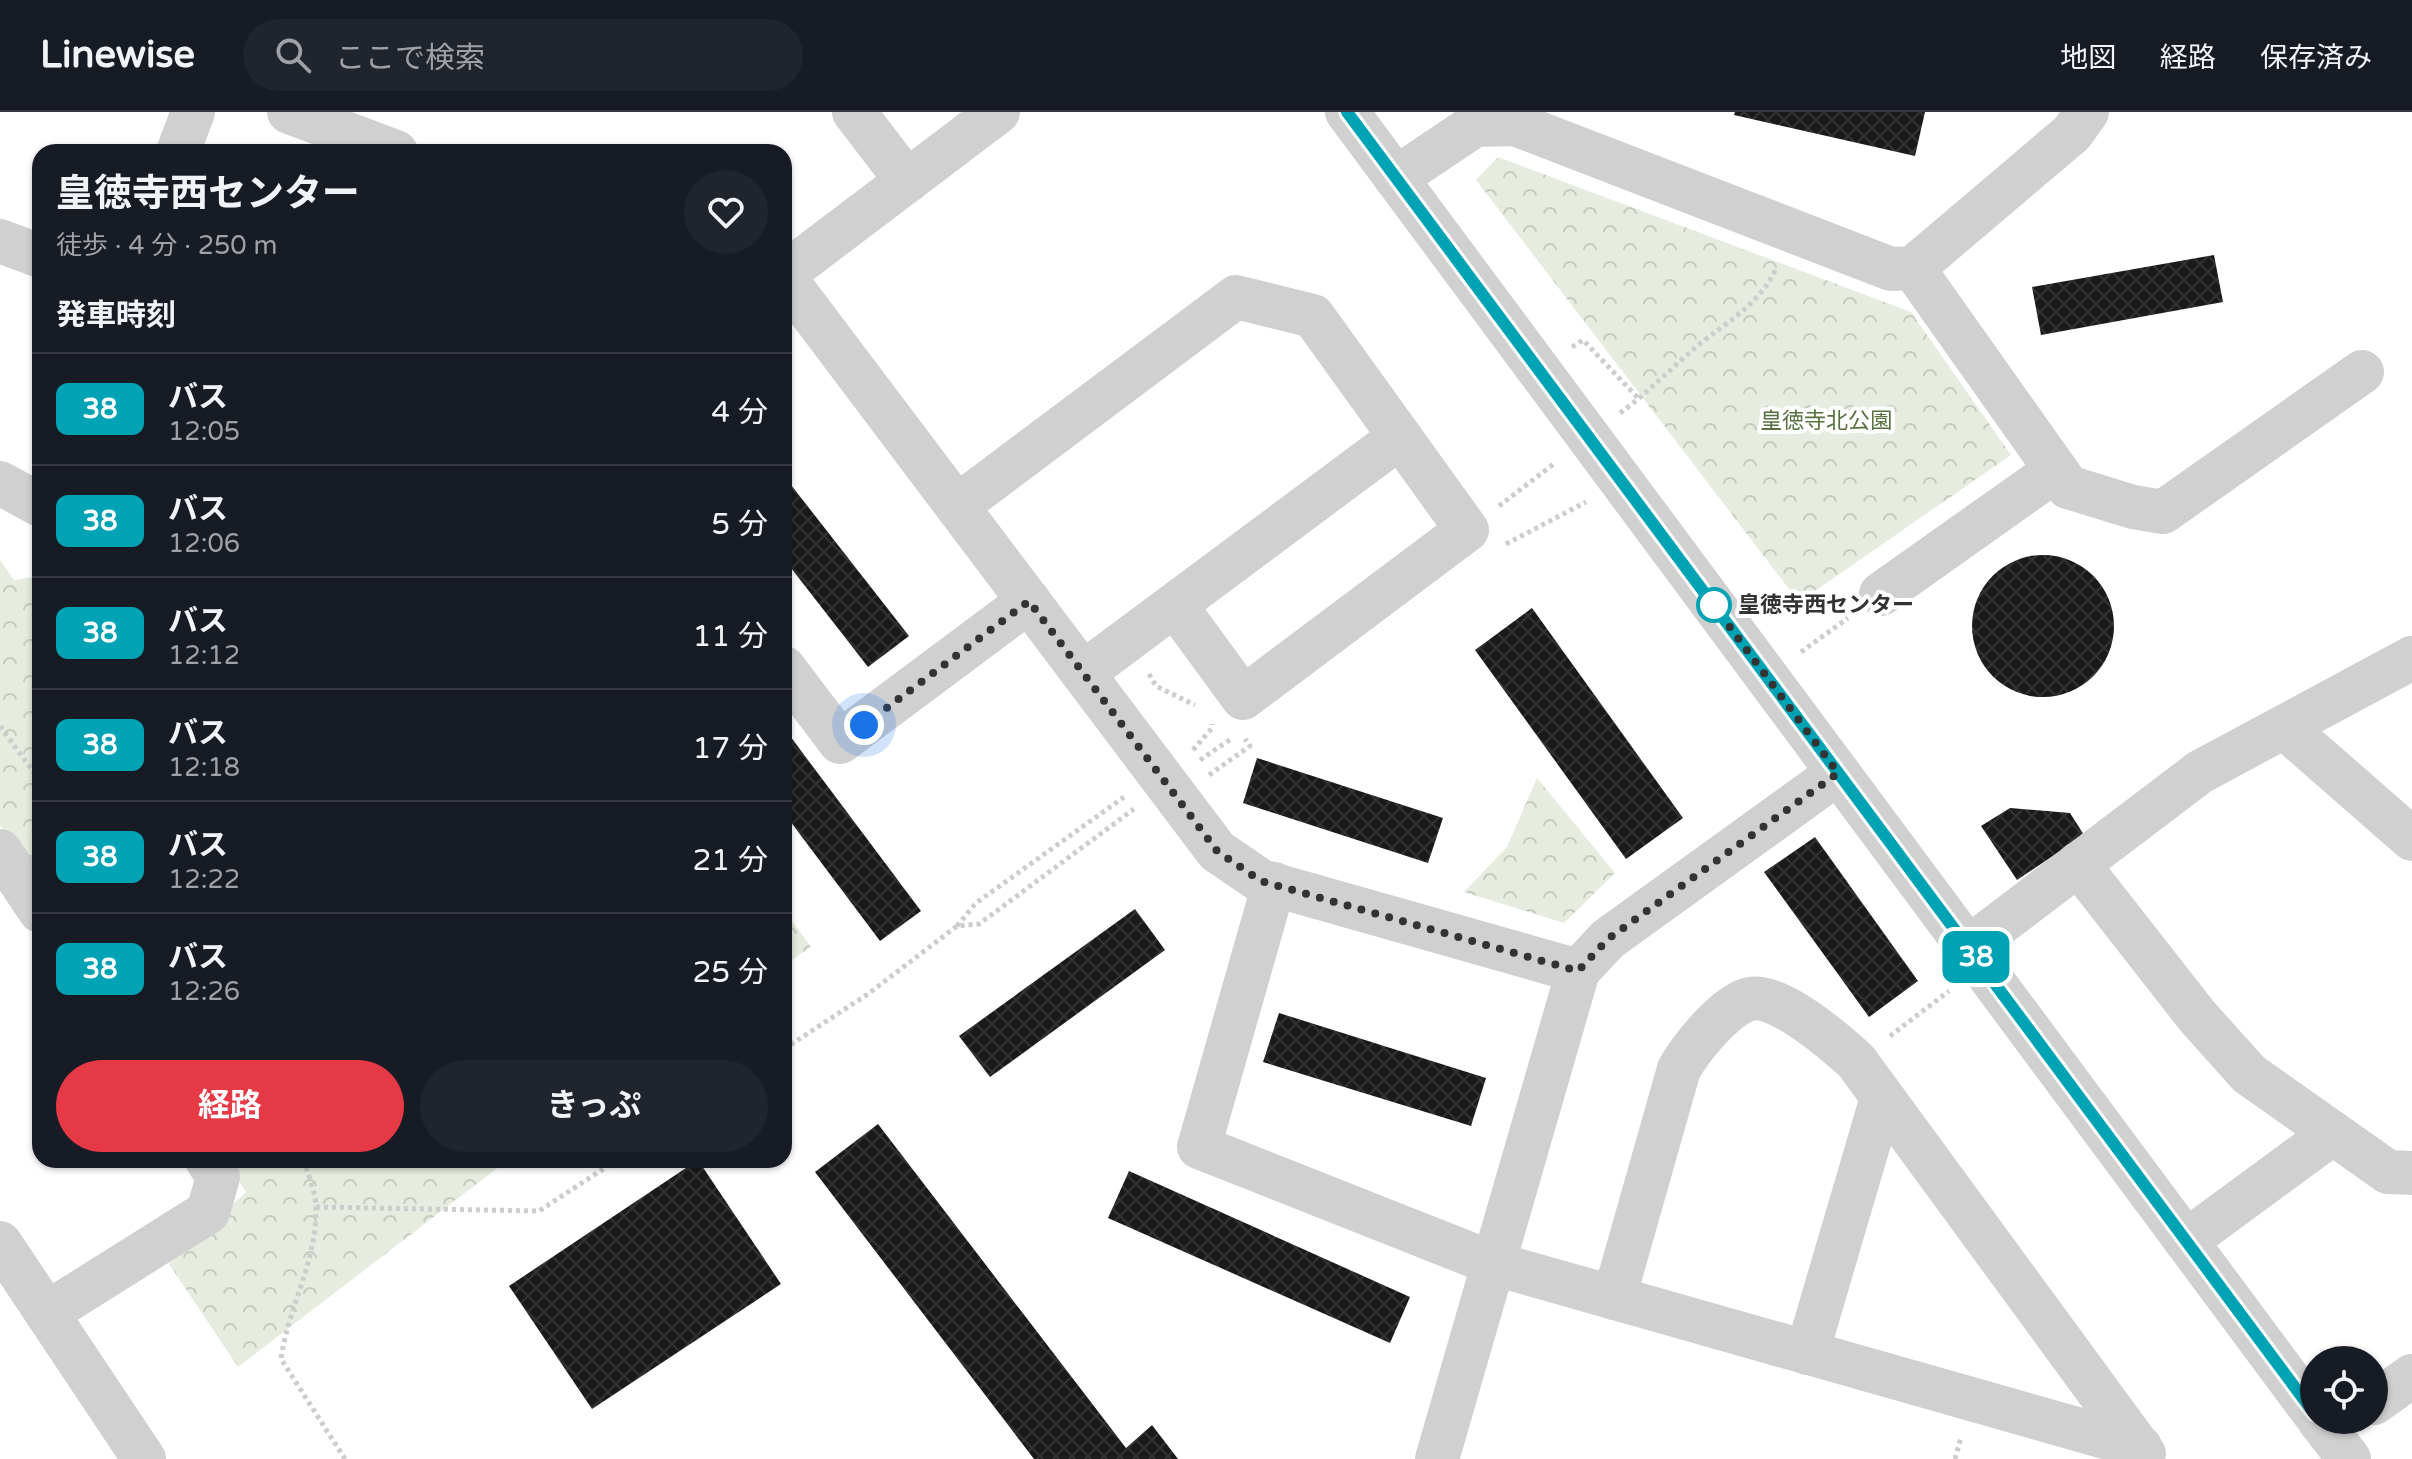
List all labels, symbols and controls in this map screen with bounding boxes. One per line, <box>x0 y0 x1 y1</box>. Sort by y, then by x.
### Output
search box <box>243 19 803 91</box>
text: Linewise <box>40 32 195 78</box>
icon: search <box>271 33 315 77</box>
text: ここで検索 <box>335 40 485 77</box>
text: 地図 <box>2060 41 2116 75</box>
text: 経路 <box>2160 41 2216 75</box>
text: 保存済み <box>2260 41 2372 75</box>
button: heart <box>684 170 768 254</box>
text: 皇徳寺西センター <box>56 171 360 217</box>
text: 徒歩 · 4 分 · 250 m <box>56 230 277 261</box>
text: 発車時刻 <box>56 297 176 334</box>
text: バス <box>168 379 228 416</box>
text: 38 <box>82 392 118 426</box>
text: 4 分 <box>711 394 768 431</box>
park label: 皇徳寺北公園 <box>1760 408 1892 434</box>
text: 12:05 <box>168 416 240 447</box>
text: バス <box>168 491 228 528</box>
text: 38 <box>82 504 118 538</box>
text: 5 分 <box>711 506 768 543</box>
text: 12:06 <box>168 528 240 559</box>
marker: 皇徳寺西センター <box>1697 588 1731 622</box>
place label: 皇徳寺西センター <box>1738 592 1914 618</box>
text: バス <box>168 603 228 640</box>
text: 38 <box>82 616 118 650</box>
text: 11 分 <box>693 618 768 655</box>
text: 12:12 <box>168 640 240 671</box>
your location <box>844 705 884 745</box>
text: バス <box>168 715 228 752</box>
text: 38 <box>82 728 118 762</box>
text: 17 分 <box>693 730 768 767</box>
text: 12:18 <box>168 752 240 783</box>
text: バス <box>168 827 228 864</box>
text: 38 <box>82 840 118 874</box>
text: 21 分 <box>693 842 768 879</box>
text: 12:22 <box>168 864 240 895</box>
line badge: 38 <box>1940 931 2012 983</box>
text: バス <box>168 939 228 976</box>
text: 38 <box>1958 940 1994 974</box>
text: 38 <box>82 952 118 986</box>
text: 25 分 <box>693 954 768 991</box>
text: 12:26 <box>168 976 240 1007</box>
button: 経路 <box>56 1060 404 1152</box>
button: きっぷ <box>420 1060 768 1152</box>
map controls <box>2300 1346 2388 1434</box>
button: locate <box>2300 1346 2388 1434</box>

